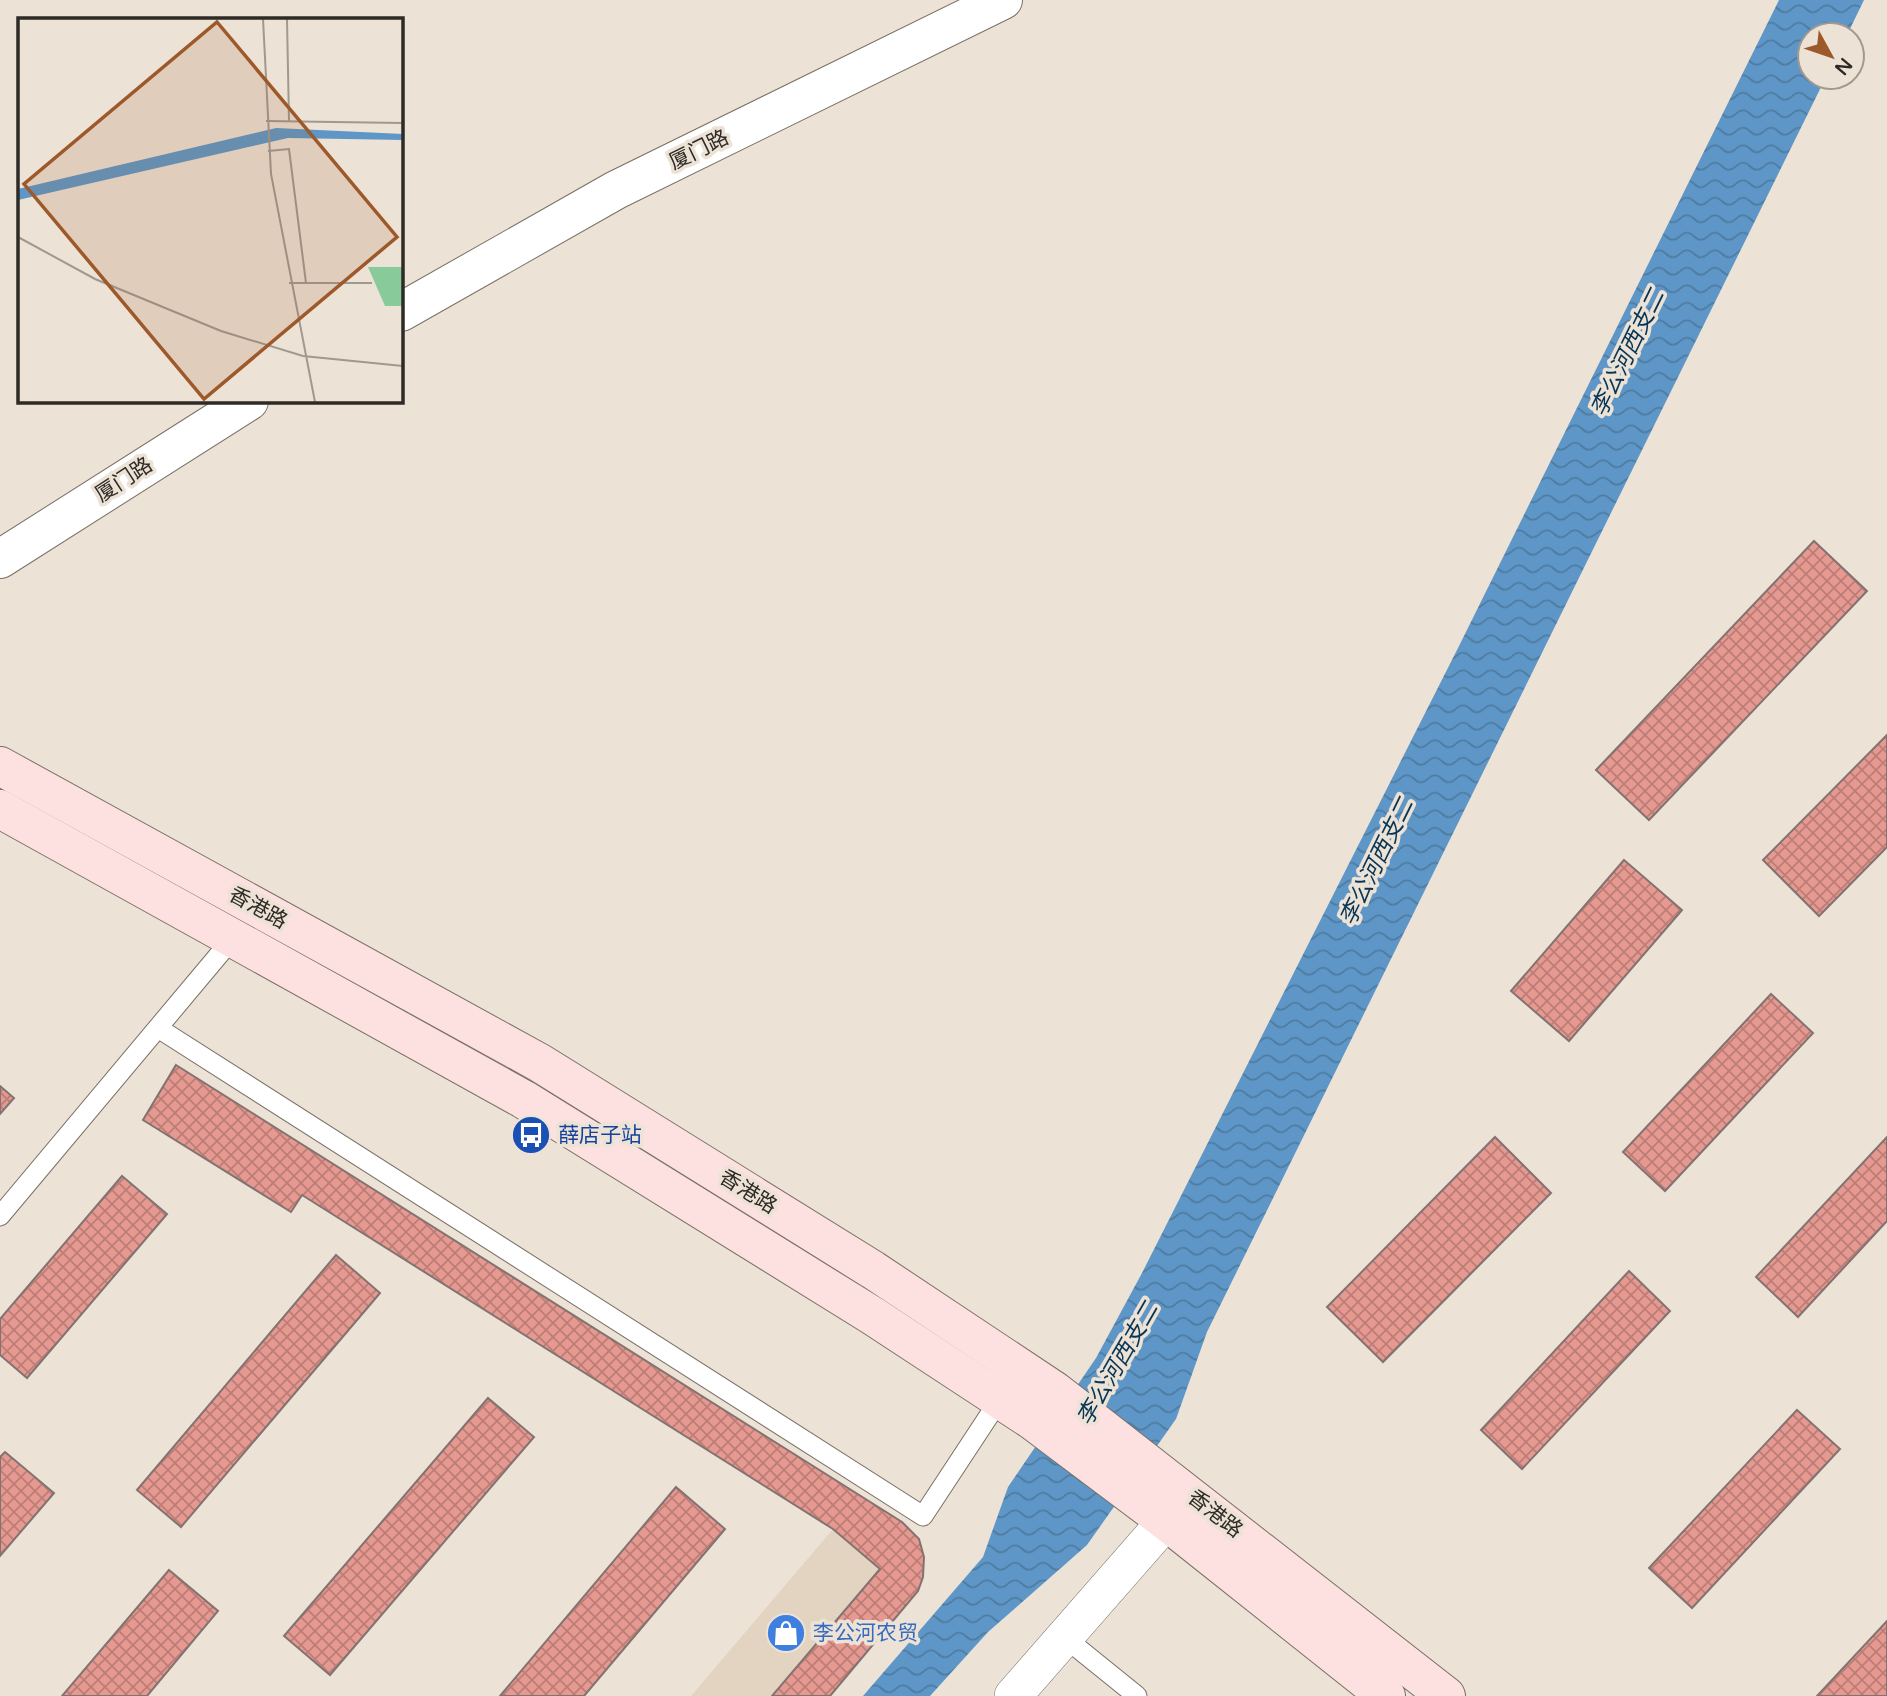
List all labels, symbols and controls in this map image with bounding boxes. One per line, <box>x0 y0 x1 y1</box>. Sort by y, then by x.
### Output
inset map <box>18 18 402 402</box>
north arrow <box>1796 21 1866 91</box>
text: N <box>1830 53 1857 79</box>
street label: 厦门路 <box>665 125 733 175</box>
water label: 李公河西支二 <box>1585 284 1671 421</box>
street label: 厦门路 <box>91 452 157 508</box>
water label: 李公河西支二 <box>1334 793 1420 930</box>
street label: 香港路 <box>224 882 292 934</box>
bus stop icon: 薛店子站 <box>510 1114 552 1156</box>
place label: 薛店子站 <box>558 1123 642 1148</box>
street label: 香港路 <box>715 1165 781 1219</box>
water label: 李公河西支二 <box>1071 1296 1165 1431</box>
street label: 香港路 <box>1182 1485 1248 1543</box>
shop icon: 李公河农贸 <box>765 1612 807 1654</box>
place label: 李公河农贸 <box>813 1621 918 1646</box>

